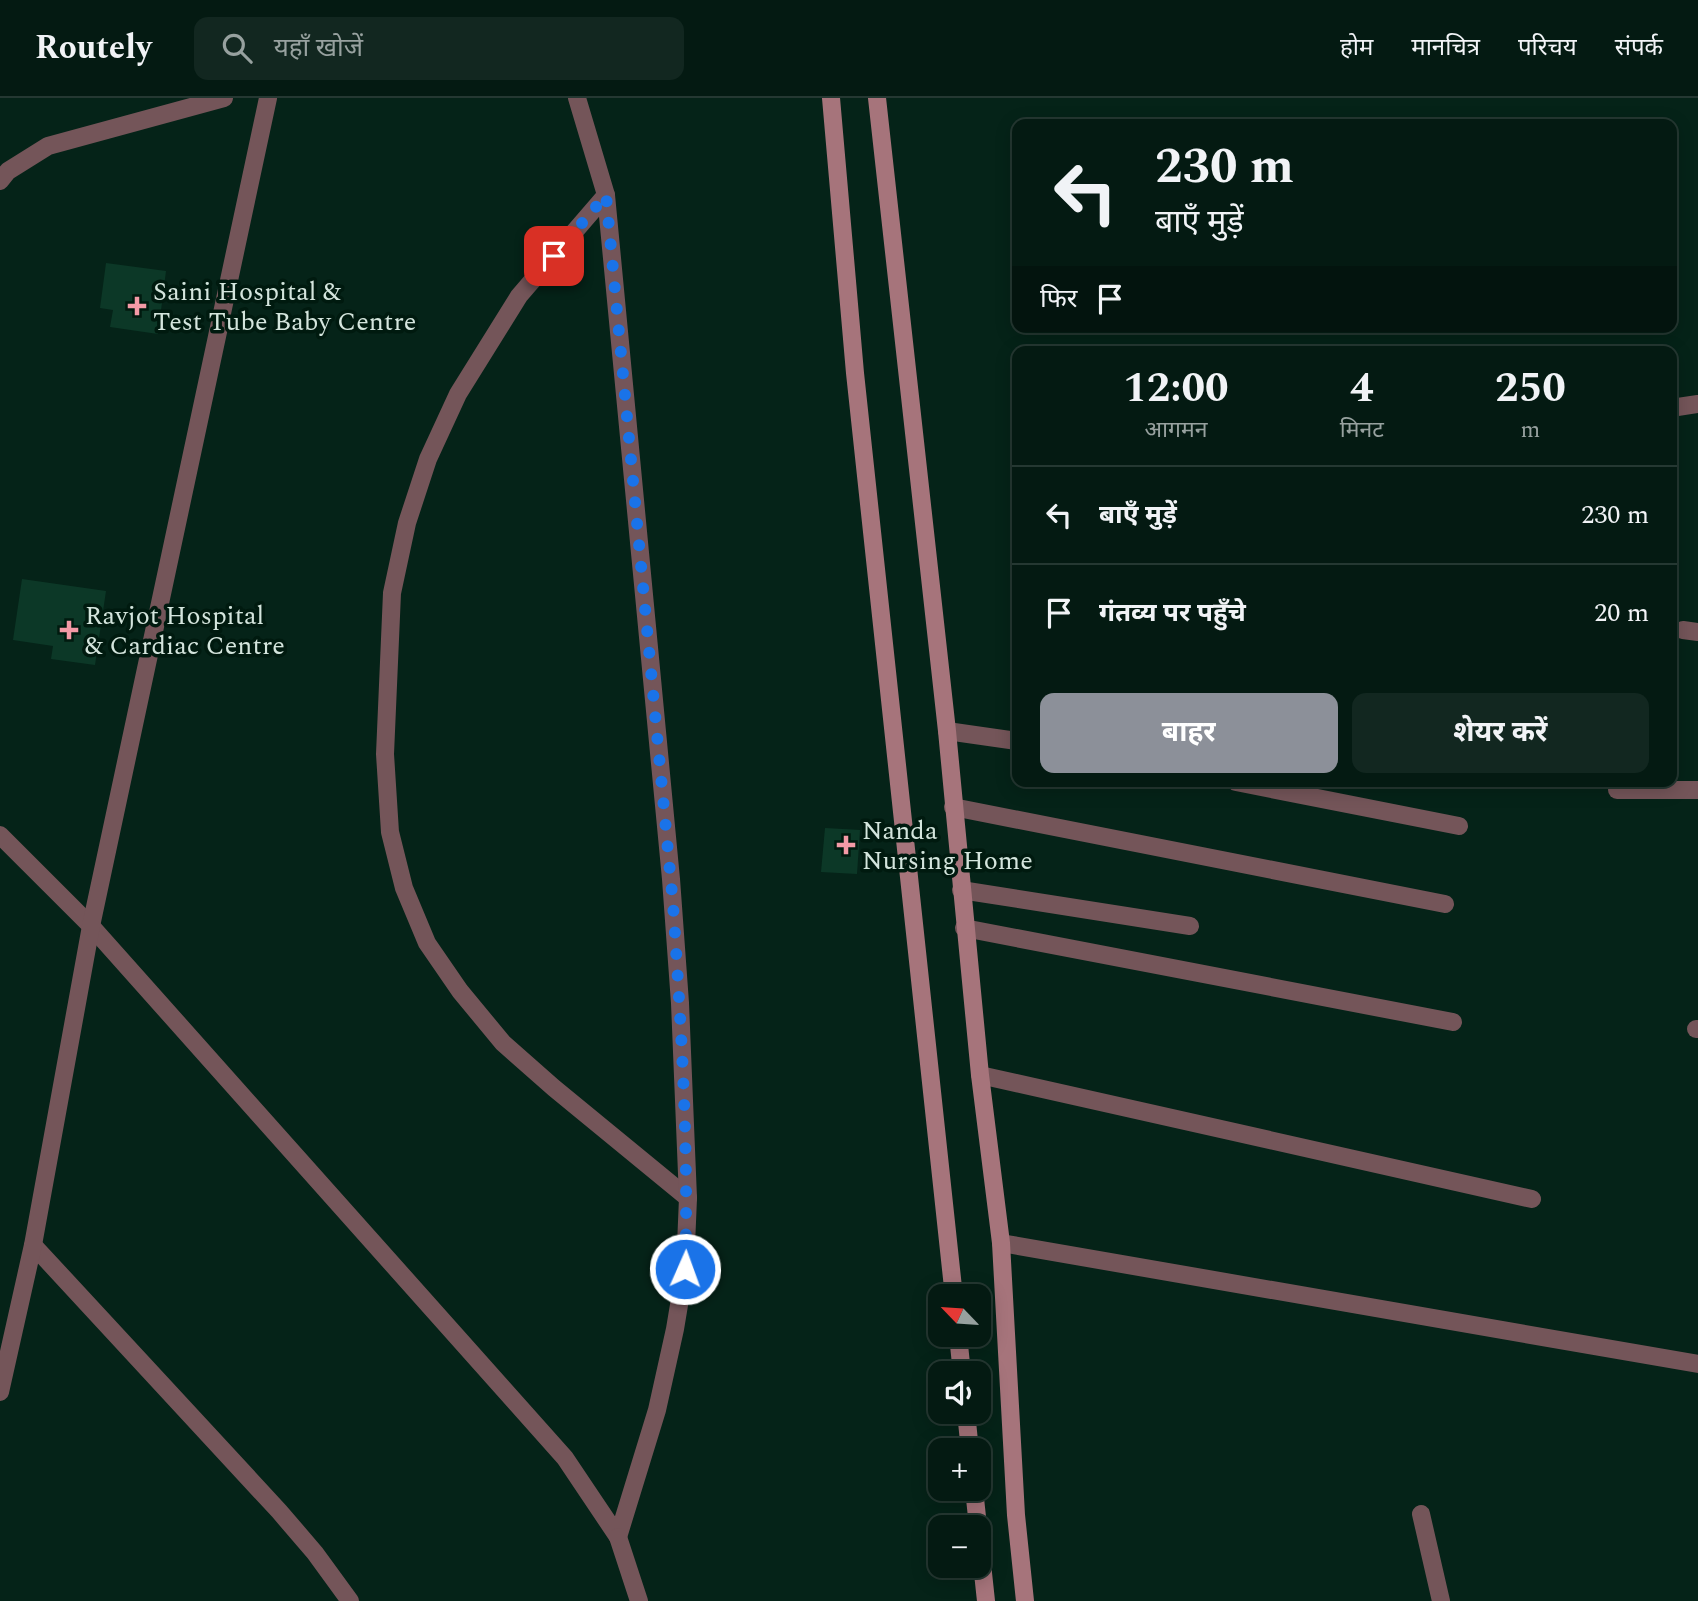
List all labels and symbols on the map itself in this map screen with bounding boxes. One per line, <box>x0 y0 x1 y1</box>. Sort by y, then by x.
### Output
pin <box>524 226 584 286</box>
place label: Saini Hospital & Test Tube Baby Centre <box>153 272 416 342</box>
marker: Saini Hospital & Test Tube Baby Centre <box>127 296 147 316</box>
place label: Ravjot Hospital & Cardiac Centre <box>85 596 285 666</box>
marker: Ravjot Hospital & Cardiac Centre <box>59 620 79 640</box>
place label: Nanda Nursing Home <box>862 811 1033 881</box>
marker: Nanda Nursing Home <box>836 835 856 855</box>
position arrow <box>648 1232 722 1306</box>
north arrow <box>928 1284 990 1348</box>

